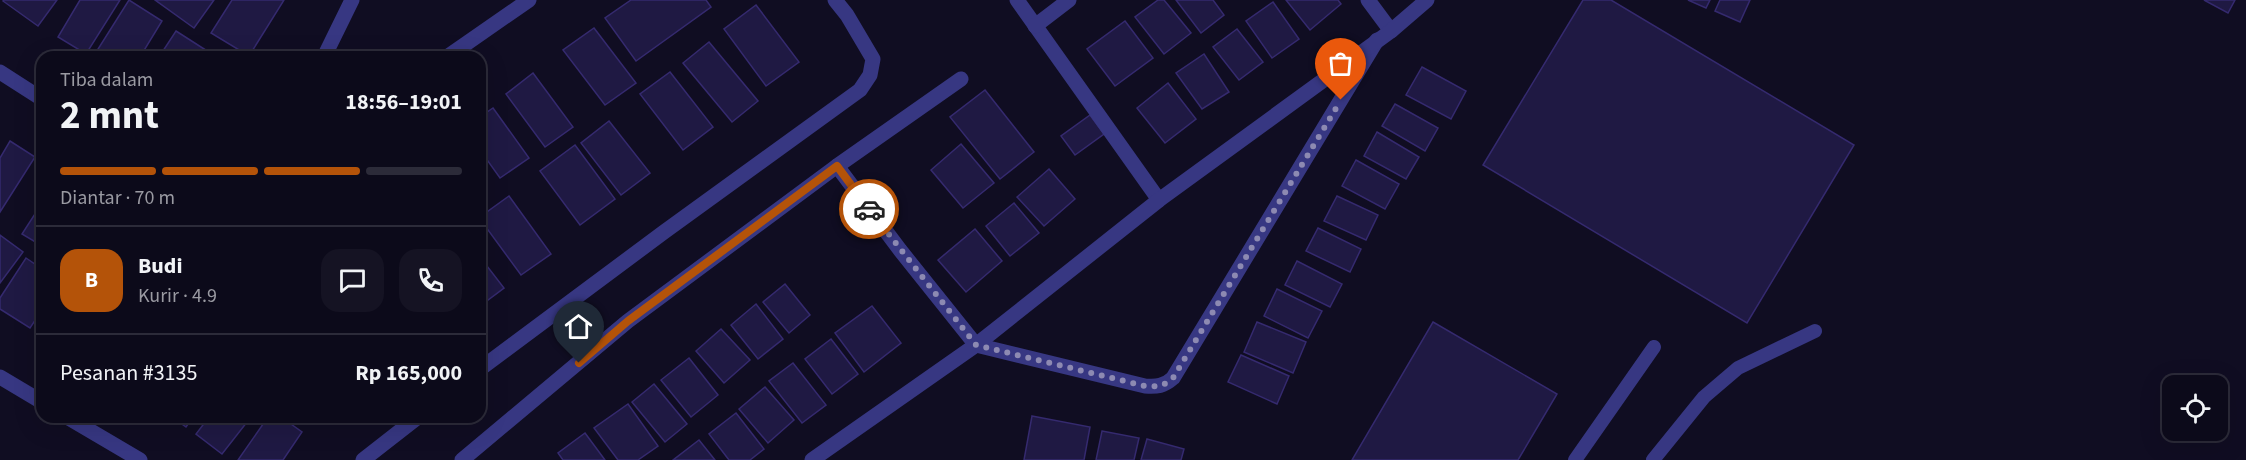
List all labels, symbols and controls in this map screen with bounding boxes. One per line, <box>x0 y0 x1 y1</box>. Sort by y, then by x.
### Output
pin <box>1315 38 1366 100</box>
icon: bag <box>1324 47 1357 80</box>
text: Tiba dalam <box>60 66 153 94</box>
text: 18:56–19:01 <box>345 86 462 118</box>
text: 2 mnt <box>60 88 159 144</box>
courier <box>839 179 899 239</box>
text: Diantar · 70 m <box>60 184 175 212</box>
icon: car <box>853 193 886 226</box>
button: chat <box>321 249 384 312</box>
button: phone <box>399 249 462 312</box>
text: Budi <box>138 250 182 282</box>
text: B <box>85 264 98 296</box>
text: Kurir · 4.9 <box>138 282 217 310</box>
pin <box>553 301 604 363</box>
icon: home <box>562 310 595 343</box>
text: Pesanan #3135 <box>60 357 197 389</box>
text: Rp 165,000 <box>355 357 462 389</box>
map controls <box>2162 375 2228 441</box>
button: locate <box>2162 375 2228 441</box>

